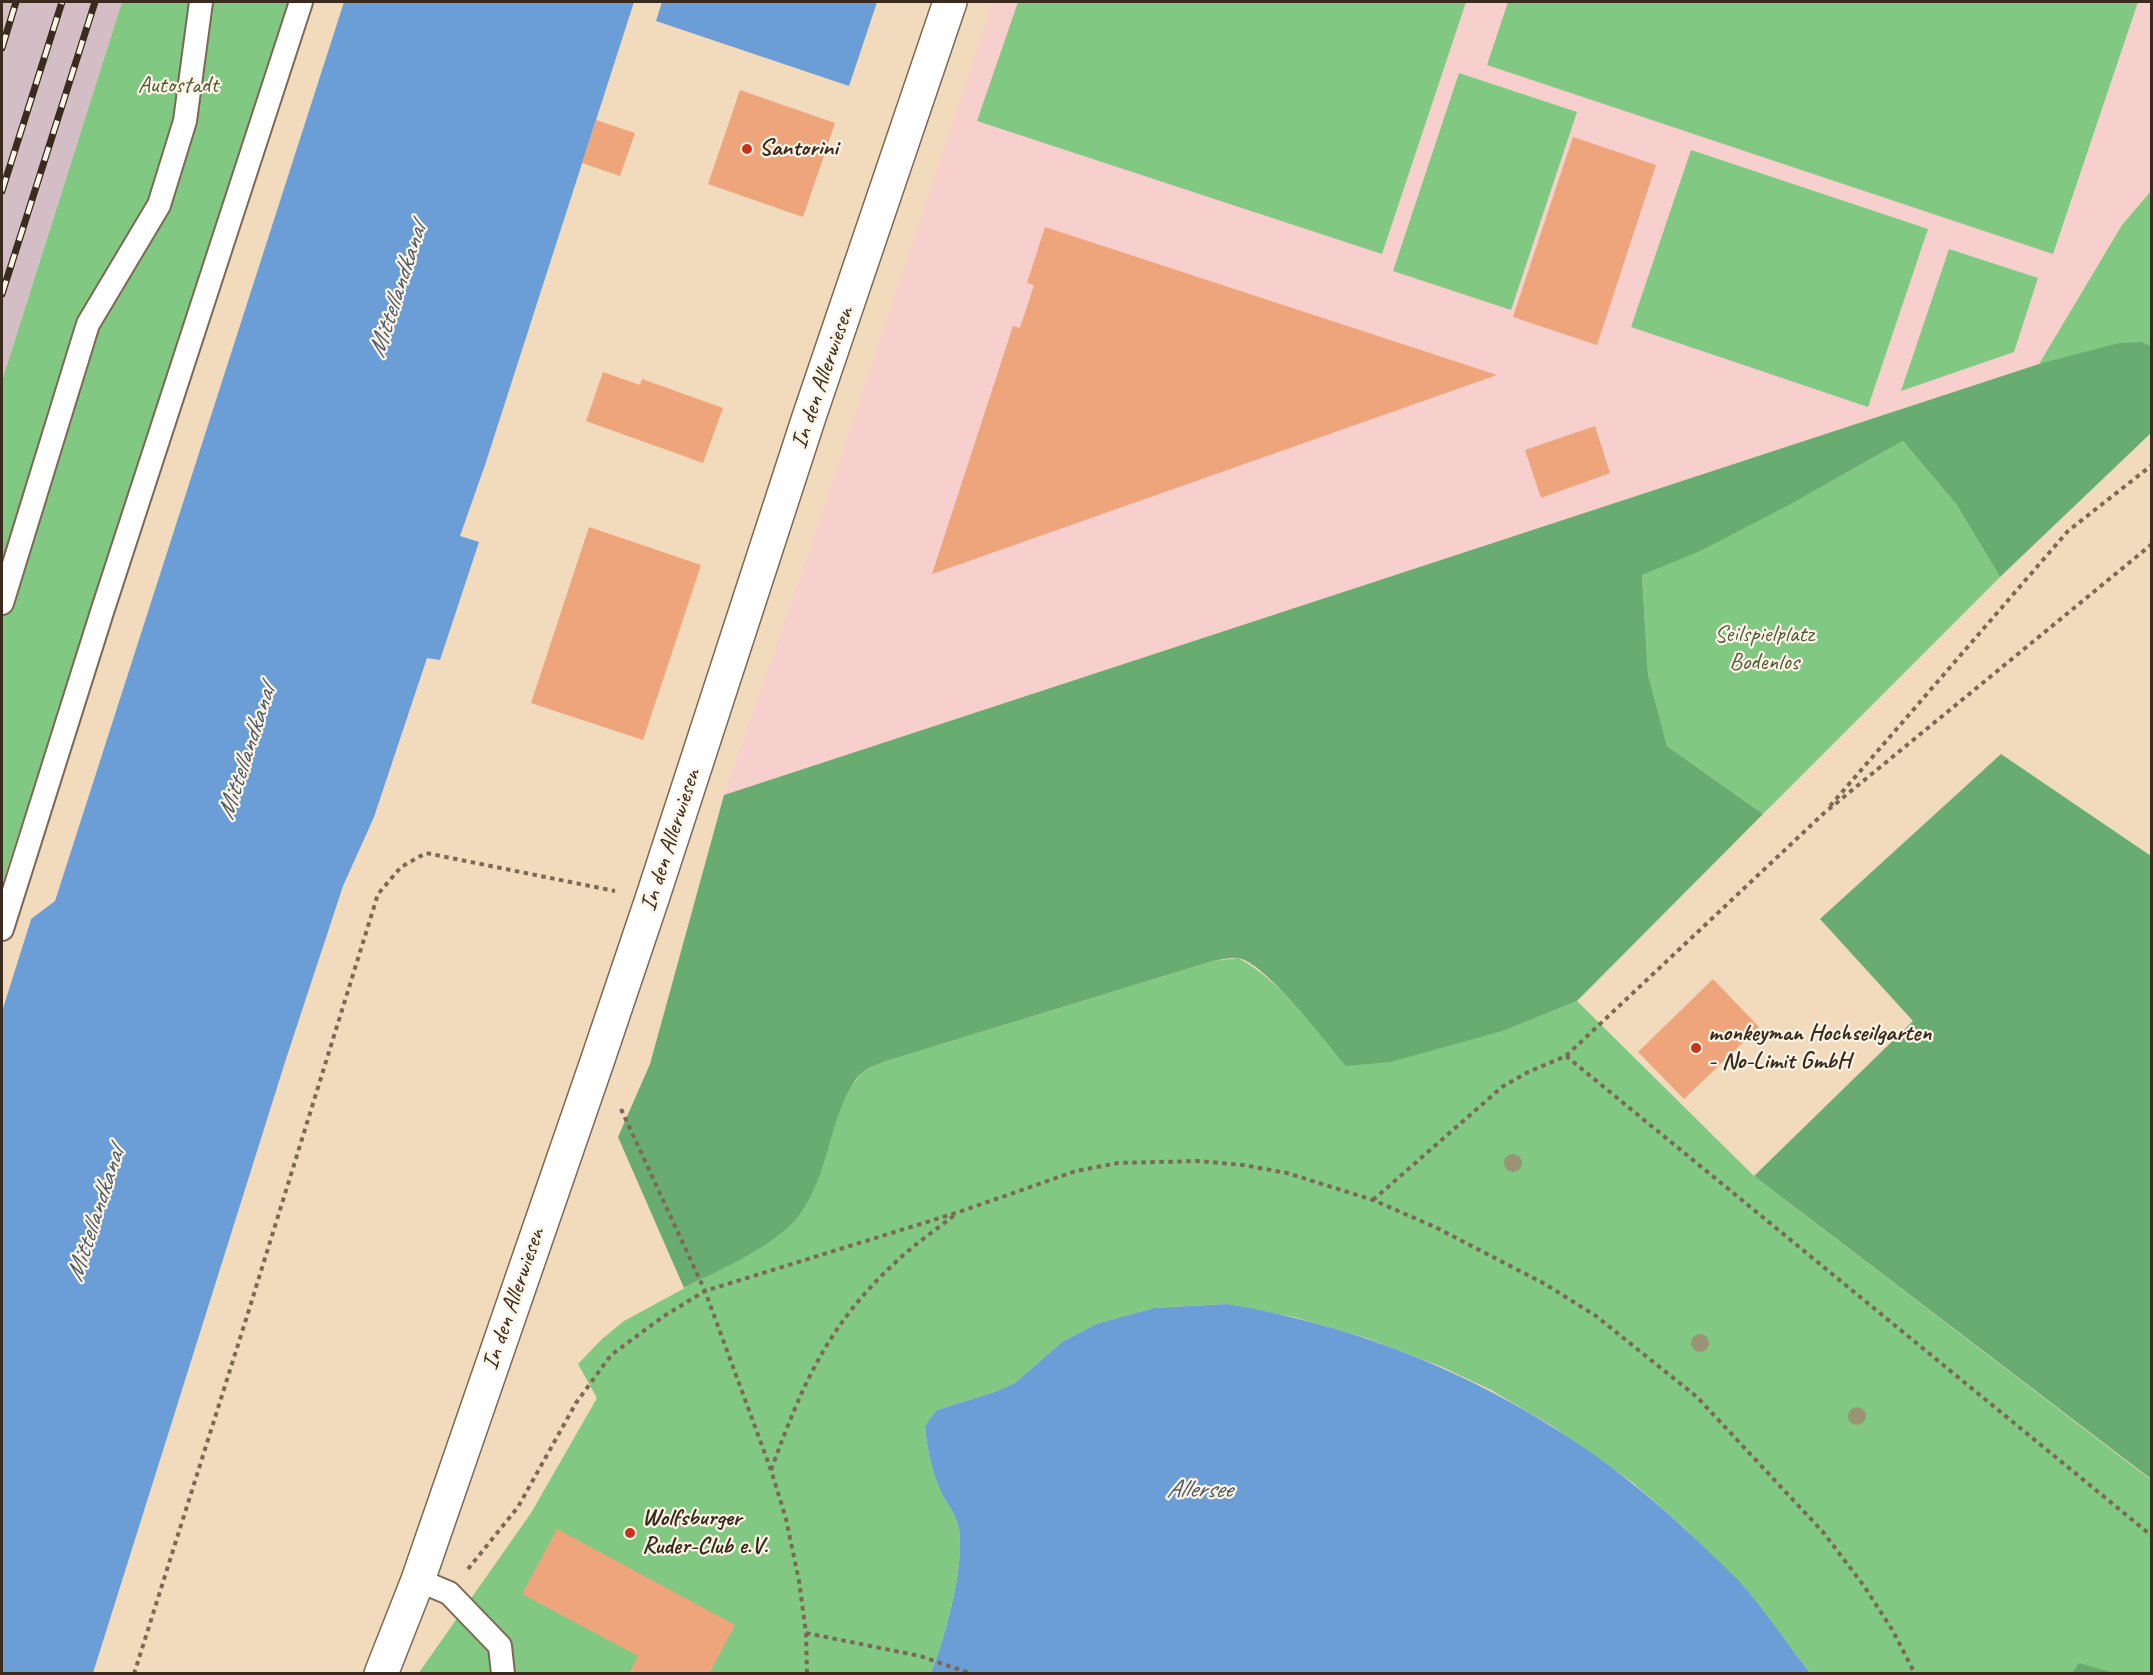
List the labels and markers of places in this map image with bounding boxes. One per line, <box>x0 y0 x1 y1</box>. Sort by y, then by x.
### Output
place label: Santorini <box>759 135 838 163</box>
marker: Santorini <box>740 142 754 156</box>
place label: monkeyman Hochseilgarten - No-Limit GmbH <box>1708 1020 1931 1076</box>
marker: monkeyman Hochseilgarten - No-Limit GmbH <box>1689 1041 1703 1055</box>
place label: Wolfsburger Ruder-Club e.V. <box>642 1505 768 1561</box>
marker: Wolfsburger Ruder-Club e.V. <box>623 1526 637 1540</box>

